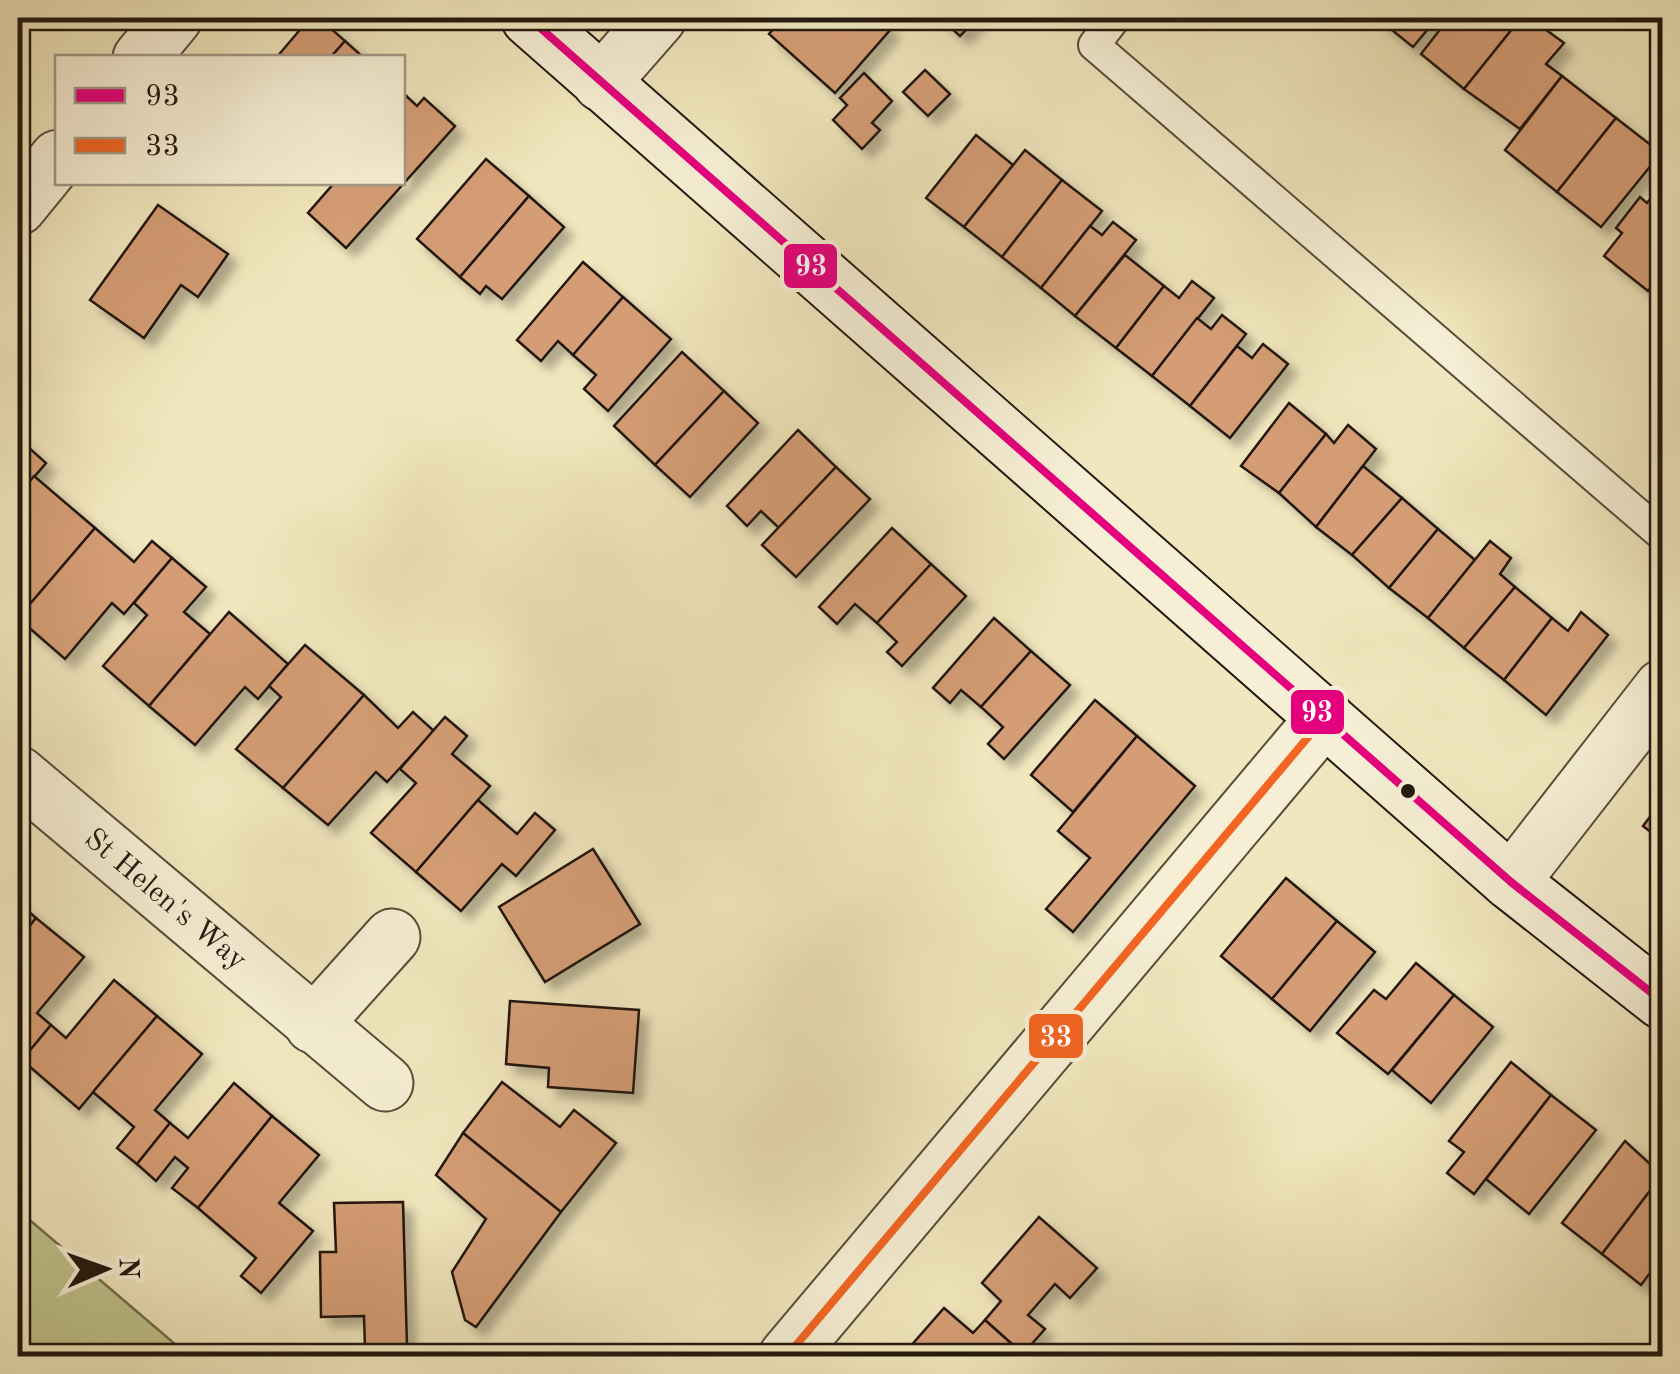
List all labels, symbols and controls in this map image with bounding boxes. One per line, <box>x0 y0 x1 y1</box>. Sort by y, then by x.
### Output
legend <box>55 55 405 185</box>
text: 93 <box>145 82 180 112</box>
text: 33 <box>145 132 180 162</box>
line badge: 93 <box>782 242 839 290</box>
text: 93 <box>795 254 827 282</box>
line badge: 93 <box>1289 688 1346 736</box>
text: 93 <box>1301 700 1333 728</box>
unlabelled marker <box>1398 781 1418 801</box>
street label: St Helen's Way <box>78 824 252 976</box>
line badge: 33 <box>1027 1012 1085 1060</box>
text: 33 <box>1040 1025 1072 1053</box>
north arrow <box>55 1219 155 1319</box>
text: N <box>113 1257 141 1280</box>

